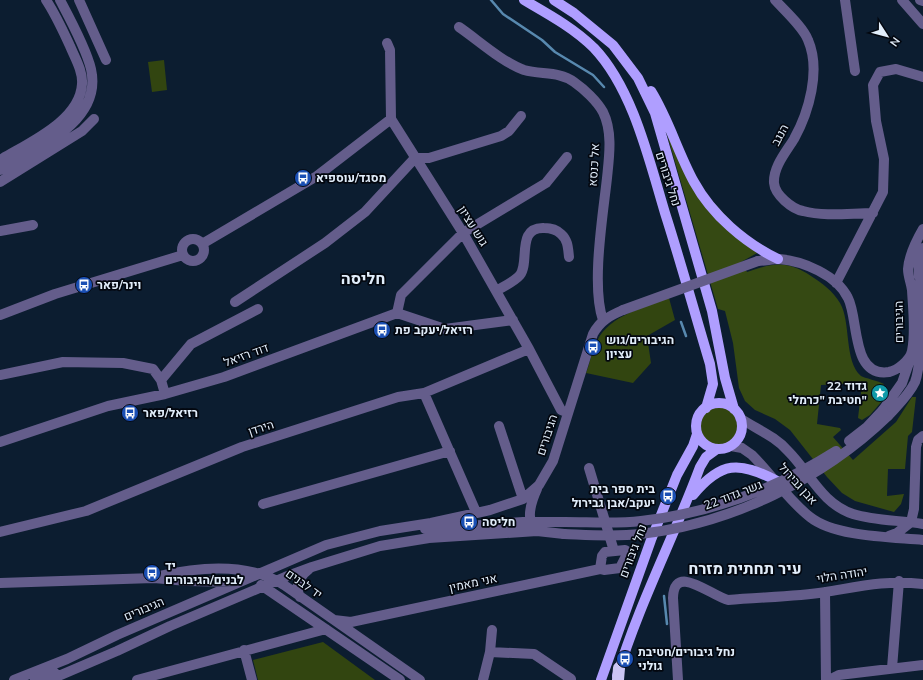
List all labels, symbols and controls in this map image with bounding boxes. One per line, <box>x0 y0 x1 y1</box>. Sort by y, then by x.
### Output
north arrow <box>867 16 907 56</box>
text: N <box>887 34 903 49</box>
street label: הנגב <box>768 121 791 148</box>
street label: אל כנסא <box>585 143 602 187</box>
street label: נחל גיבורים <box>653 150 684 208</box>
bus stop icon: מסגד/עוספיא <box>293 168 313 188</box>
place label: מסגד/עוספיא <box>316 170 387 185</box>
street label: גוש עציון <box>455 203 492 249</box>
district label: חליסה <box>341 268 385 288</box>
bus stop icon: וינר/פאר <box>74 275 94 295</box>
place label: וינר/פאר <box>97 277 141 292</box>
street label: הגיבורים <box>891 301 906 343</box>
bus stop icon: רזיאל/יעקב פת <box>372 320 392 340</box>
place label: רזיאל/יעקב פת <box>395 322 473 337</box>
place label: הגיבורים/גוש עציון <box>606 332 674 361</box>
bus stop icon: הגיבורים/גוש עציון <box>583 337 603 357</box>
street label: דוד רזיאל <box>221 339 270 370</box>
place label: גדוד 22 חטיבת "כרמלי" <box>788 378 867 407</box>
place icon: גדוד 22 חטיבת "כרמלי" <box>870 383 890 403</box>
bus stop icon: רזיאל/פאר <box>120 403 140 423</box>
place label: רזיאל/פאר <box>143 405 198 420</box>
street label: הגיבורים <box>533 412 560 457</box>
street label: הירדן <box>246 416 276 439</box>
street label: אבן גבירול <box>776 460 821 508</box>
street label: גשר גדוד 22 <box>701 476 765 513</box>
place label: בית ספר בית יעקב/אבן גבירול <box>572 481 655 510</box>
bus stop icon: בית ספר בית יעקב/אבן גבירול <box>658 486 678 506</box>
bus stop icon: חליסה <box>459 512 479 532</box>
place label: חליסה <box>482 514 515 529</box>
street label: נחל גיבורים <box>615 522 650 580</box>
place label: יד לבנים/הגיבורים <box>165 558 244 587</box>
district label: עיר תחתית מזרח <box>688 558 802 578</box>
bus stop icon: יד לבנים/הגיבורים <box>142 563 162 583</box>
street label: יהודה הלוי <box>816 563 868 586</box>
street label: יד לבנים <box>283 566 325 602</box>
street label: אני מאמין <box>447 570 499 595</box>
street label: הגיבורים <box>121 593 166 624</box>
place label: נחל גיבורים/חטיבת גולני <box>638 644 735 673</box>
bus stop icon: נחל גיבורים/חטיבת גולני <box>615 649 635 669</box>

